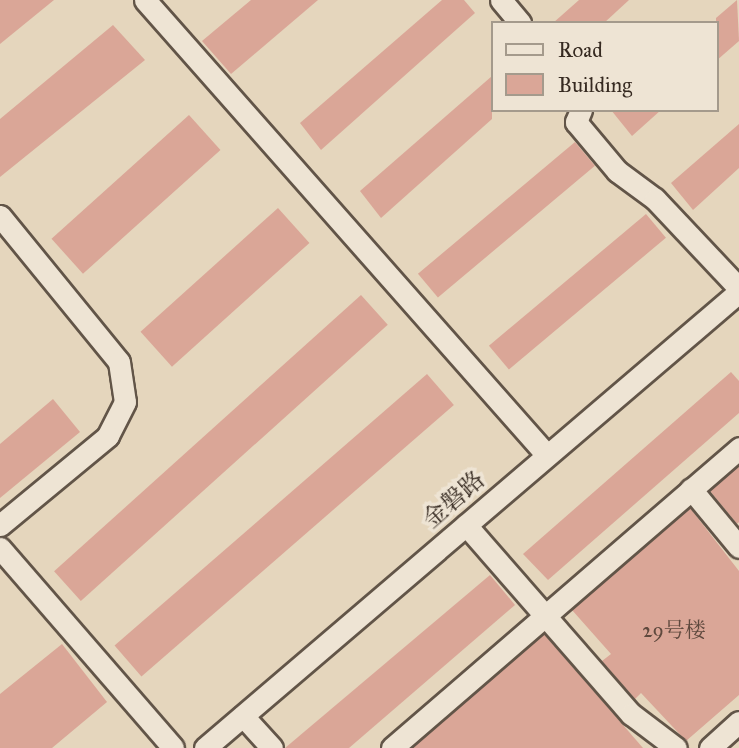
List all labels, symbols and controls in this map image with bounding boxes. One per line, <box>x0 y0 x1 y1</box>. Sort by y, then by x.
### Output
legend <box>490 21 718 112</box>
text: Road <box>558 37 603 63</box>
text: Building <box>558 72 632 98</box>
street label: 金磐路 <box>417 466 491 534</box>
house number: 29号楼 <box>642 617 706 643</box>

